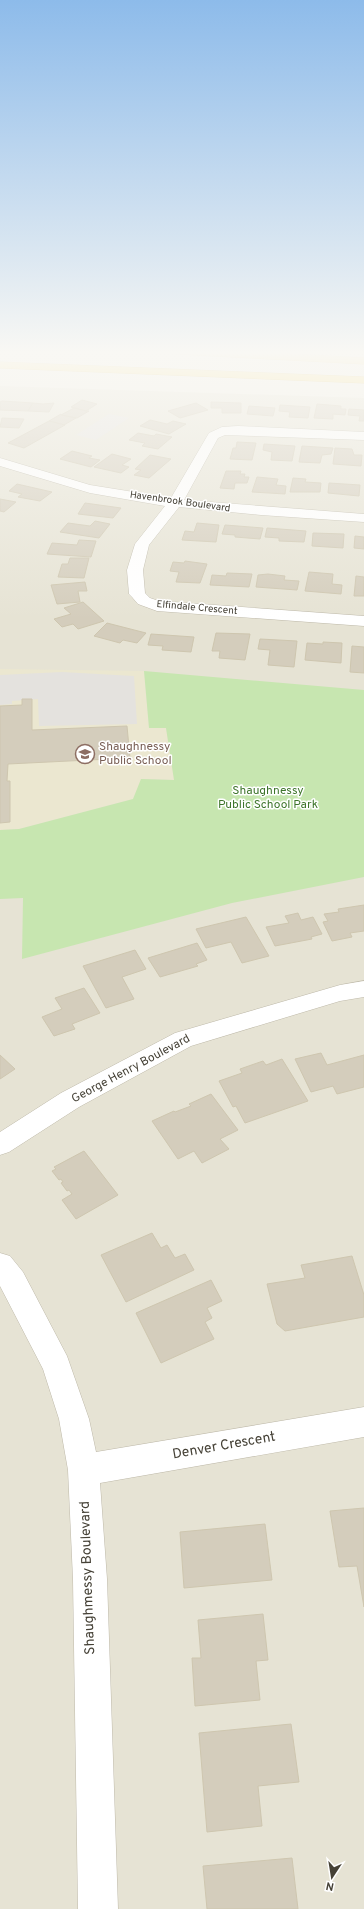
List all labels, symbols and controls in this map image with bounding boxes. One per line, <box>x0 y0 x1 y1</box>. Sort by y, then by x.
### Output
street label: Havenbrook Boulevard <box>129 488 231 516</box>
street label: Elfindale Crescent <box>156 598 238 618</box>
place label: Shaughnessy Public School <box>99 739 172 769</box>
school or university icon: Shaughnessy Public School <box>74 743 96 765</box>
park label: Shaughnessy Public School Park <box>218 783 318 813</box>
street label: George Henry Boulevard <box>69 1031 193 1107</box>
street label: Denver Crescent <box>171 1429 277 1463</box>
street label: Shaughmessy Boulevard <box>77 1501 99 1655</box>
north arrow <box>312 1857 352 1897</box>
text: N <box>325 1878 335 1893</box>

